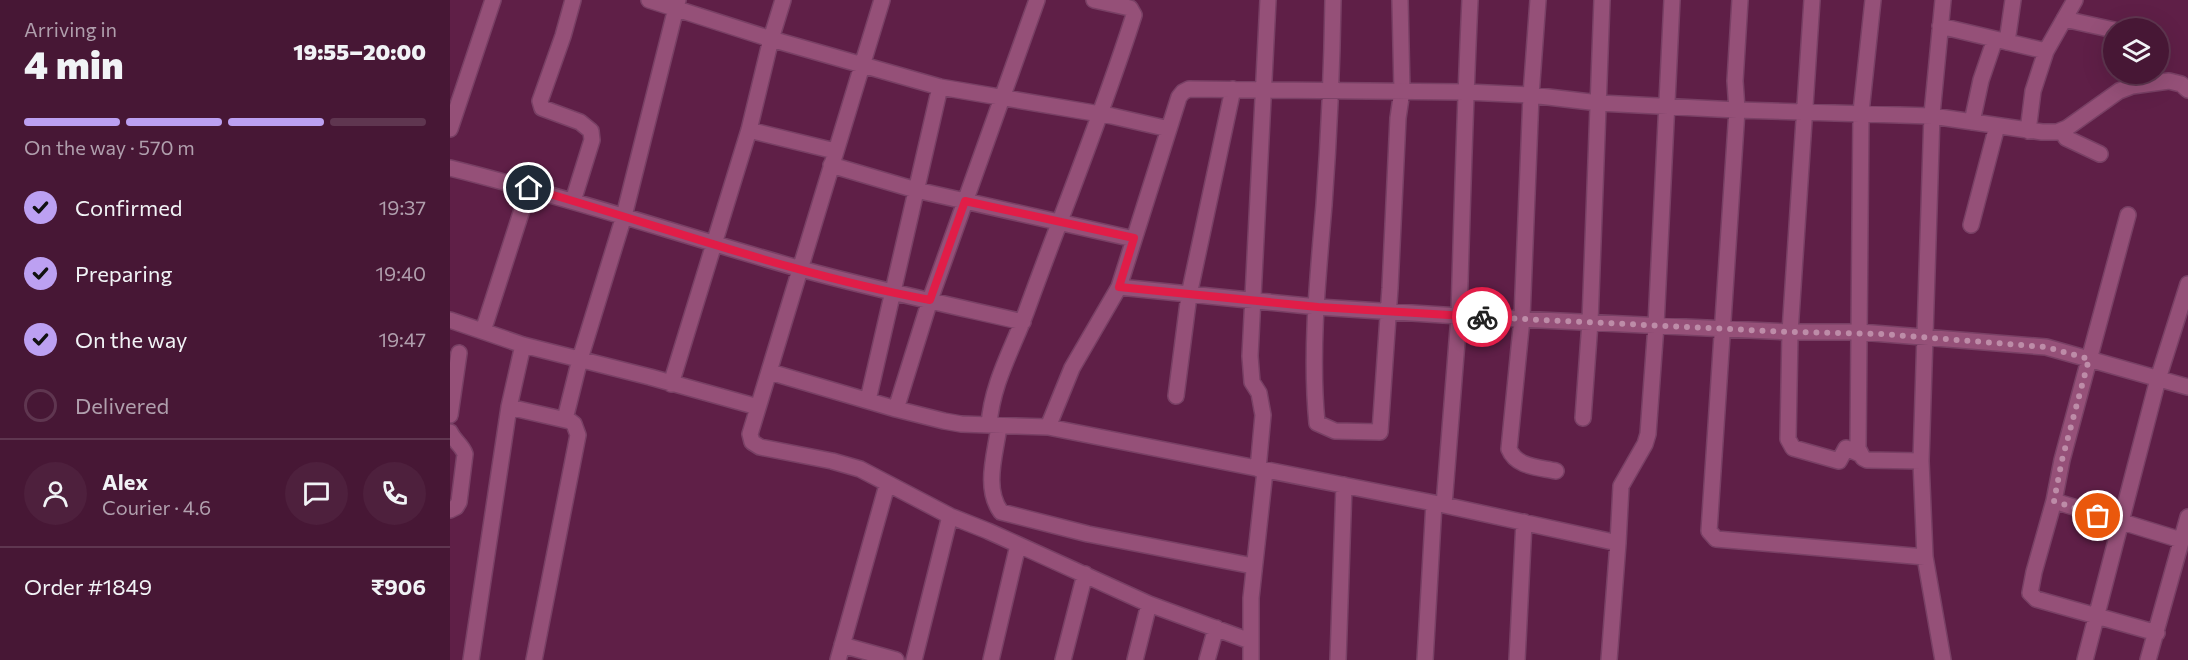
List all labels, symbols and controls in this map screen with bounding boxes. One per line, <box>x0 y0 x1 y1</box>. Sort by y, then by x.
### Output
text: Arriving in <box>24 17 117 41</box>
map controls <box>2103 18 2169 84</box>
button: layers <box>2103 18 2169 84</box>
text: 19:55–20:00 <box>293 38 426 65</box>
text: 4 min <box>24 39 124 87</box>
text: On the way · 570 m <box>24 135 195 159</box>
pin <box>503 162 554 213</box>
icon: home <box>512 171 545 204</box>
icon: check <box>24 191 57 224</box>
text: Confirmed <box>75 194 182 221</box>
text: 19:37 <box>379 195 426 219</box>
icon: check <box>24 257 57 290</box>
text: Preparing <box>75 260 172 287</box>
text: 19:40 <box>376 261 426 285</box>
courier <box>1452 287 1512 347</box>
icon: bike <box>1466 301 1499 334</box>
icon: check <box>24 323 57 356</box>
text: On the way <box>75 326 187 353</box>
text: 19:47 <box>378 327 426 351</box>
text: Delivered <box>75 392 169 419</box>
button: person <box>24 462 87 525</box>
button: chat <box>285 462 348 525</box>
button: phone <box>363 462 426 525</box>
text: Alex <box>102 468 148 495</box>
pin <box>2072 490 2123 541</box>
text: Courier · 4.6 <box>102 495 211 519</box>
icon: bag <box>2081 499 2114 532</box>
text: Order #1849 <box>24 573 152 600</box>
text: ₹906 <box>371 573 426 600</box>

